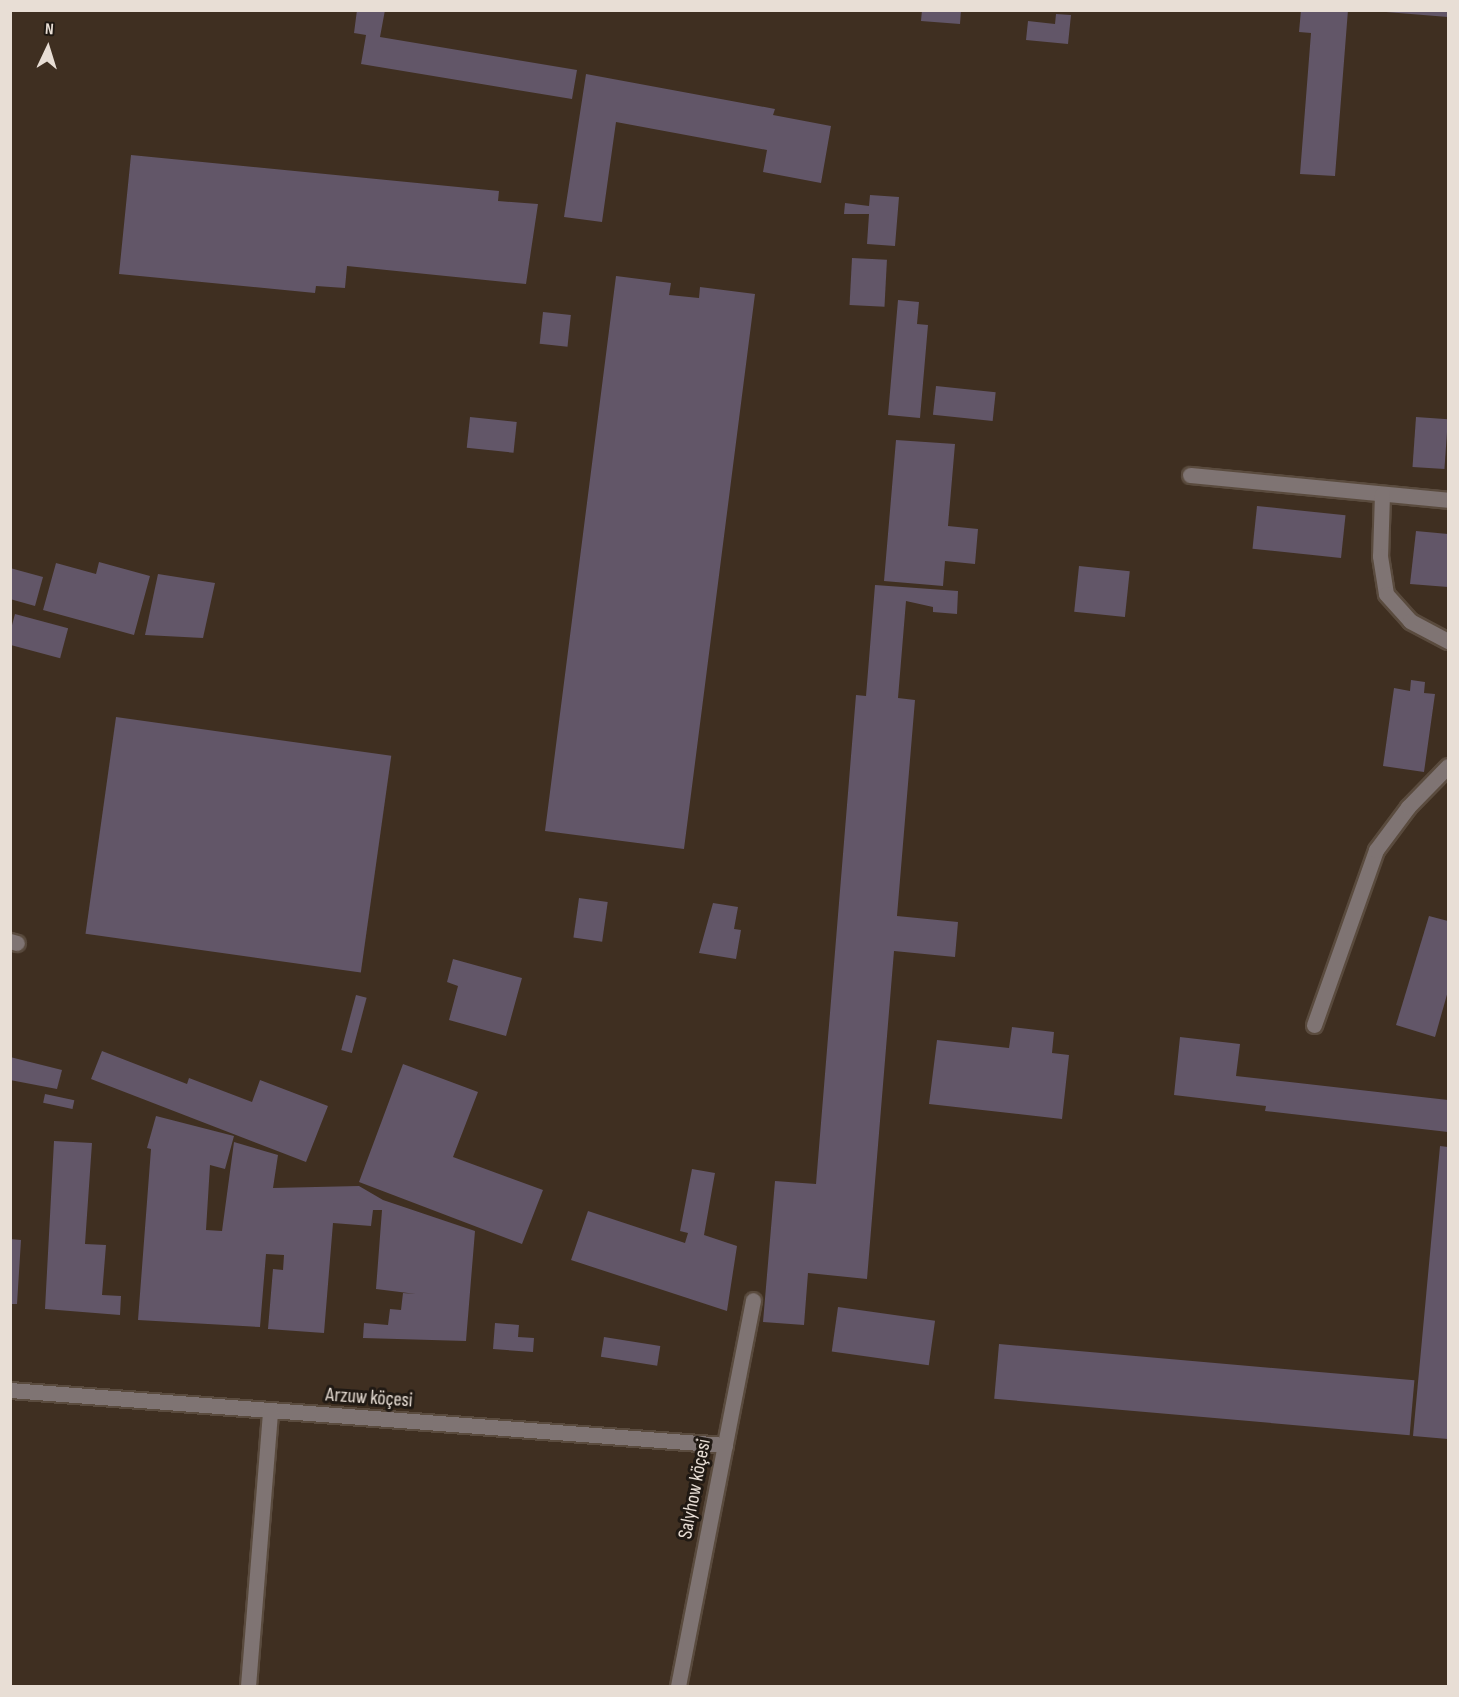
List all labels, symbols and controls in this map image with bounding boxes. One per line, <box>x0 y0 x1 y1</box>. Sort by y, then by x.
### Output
north arrow <box>18 18 78 78</box>
text: N <box>44 20 54 39</box>
street label: Arzuw köçesi <box>325 1383 413 1413</box>
street label: Salyhow köçesi <box>674 1437 716 1541</box>

